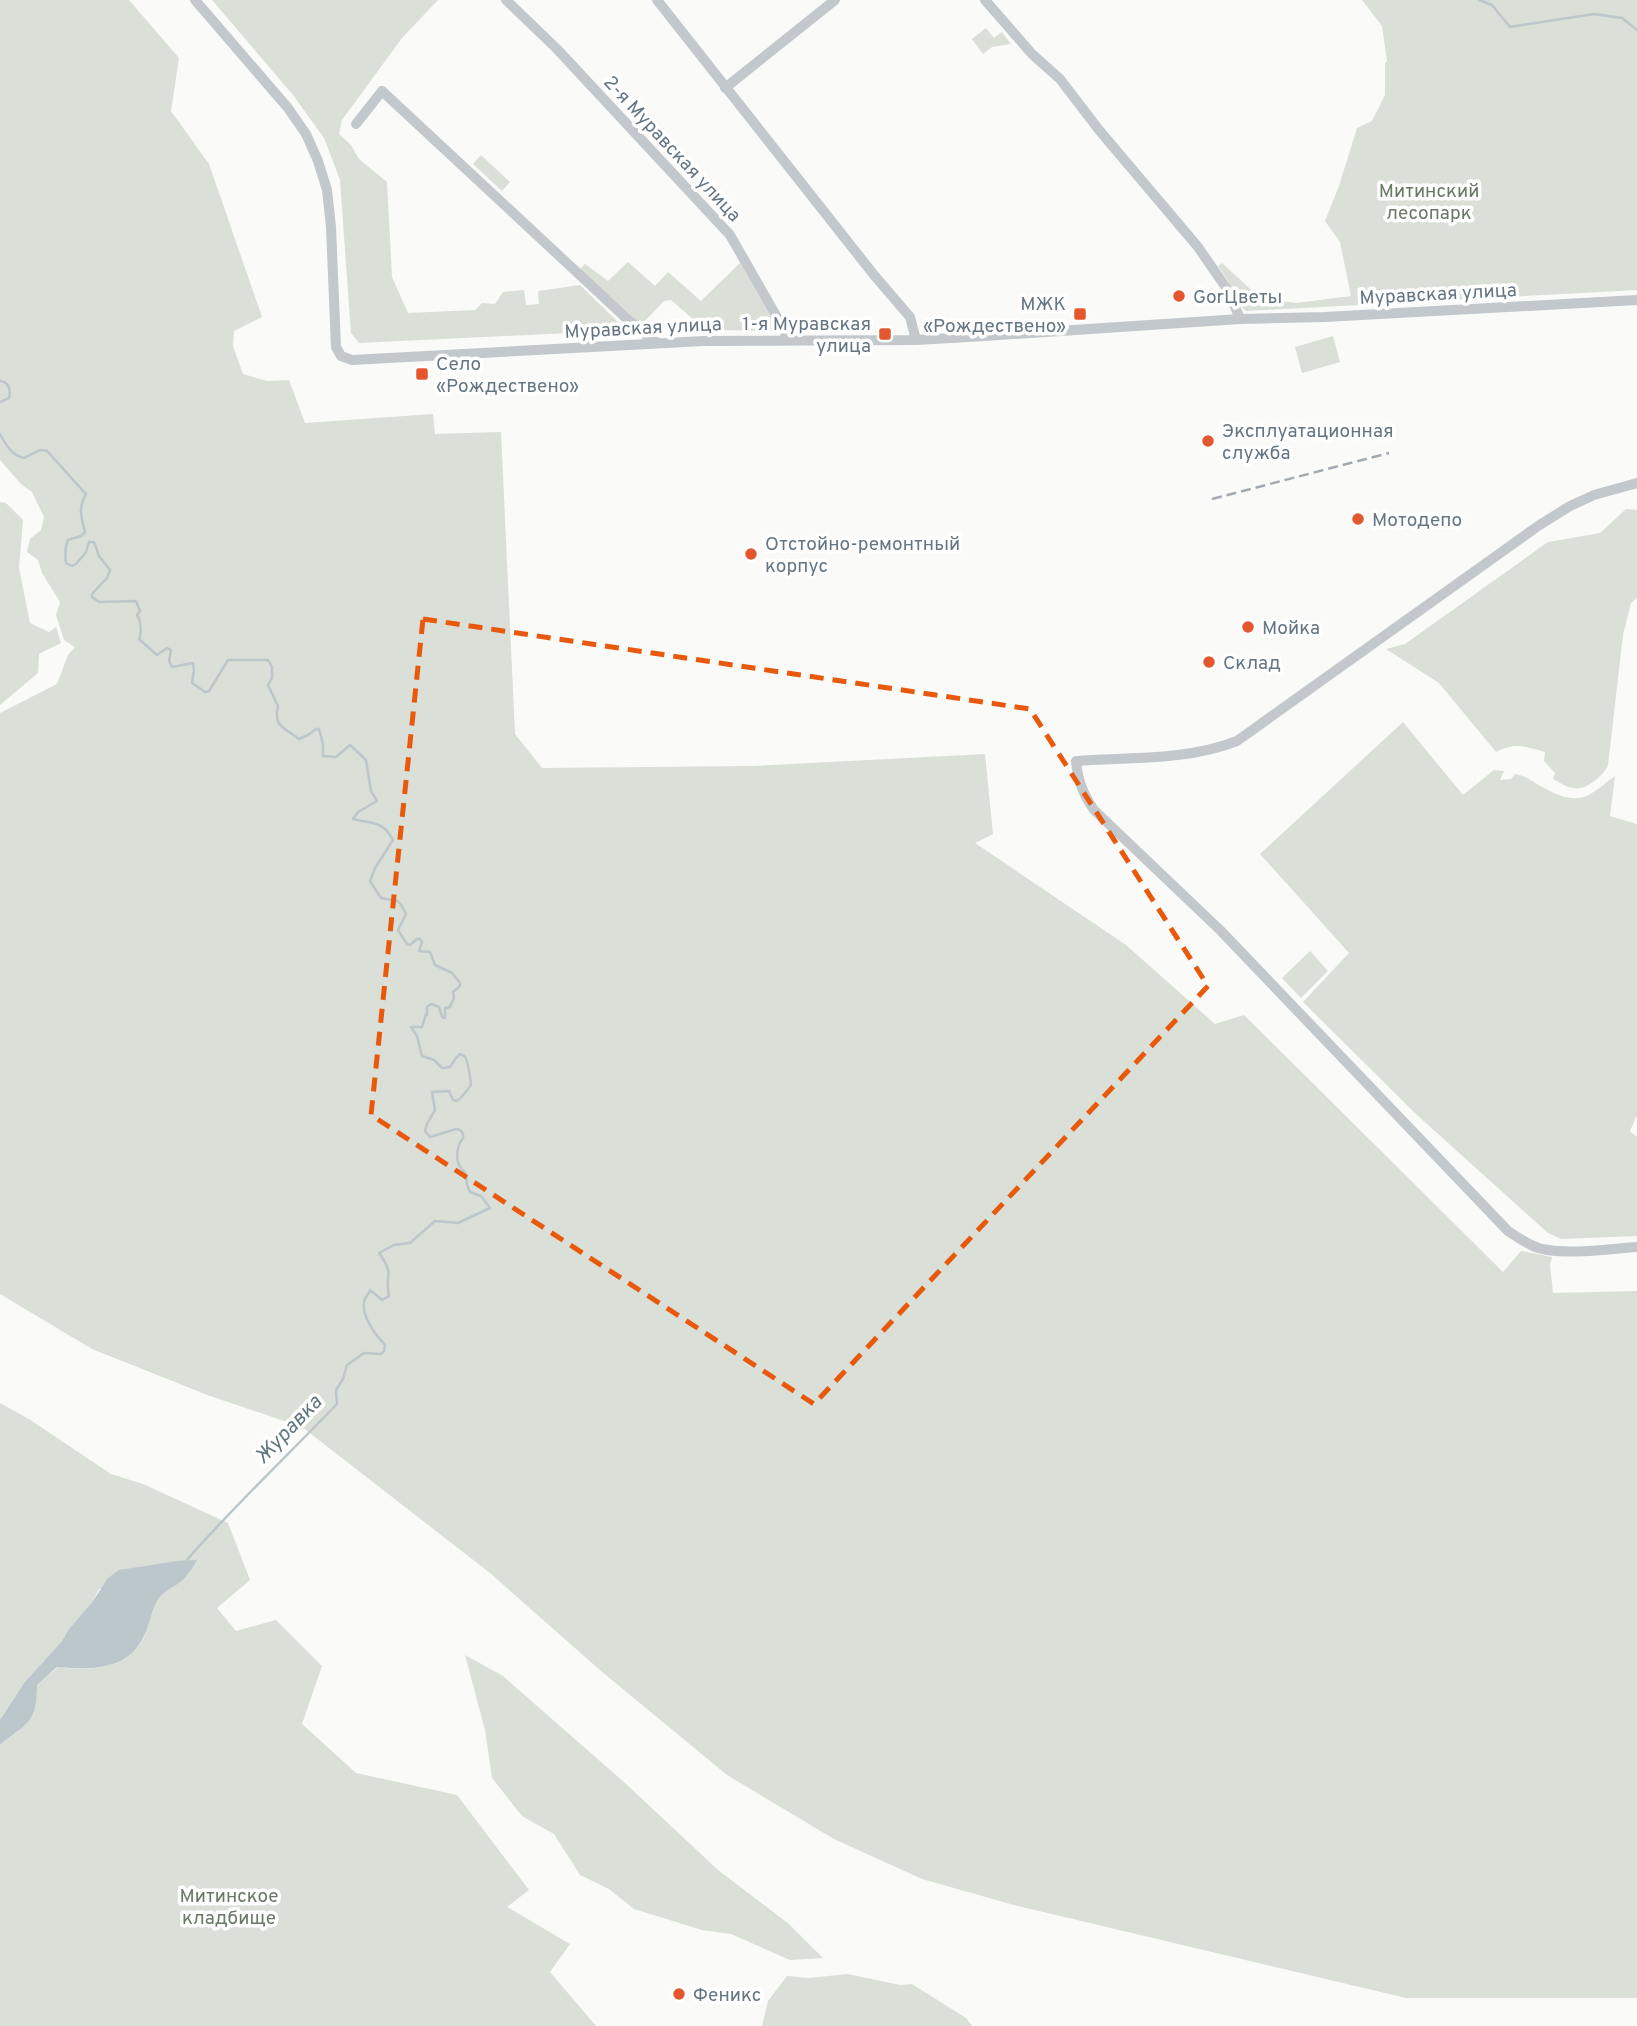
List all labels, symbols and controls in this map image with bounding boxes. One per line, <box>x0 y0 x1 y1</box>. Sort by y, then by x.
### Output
street label: 2-я Муравская улица <box>598 71 746 228</box>
park label: Митинский лесопарк <box>1379 180 1479 226</box>
street label: Муравская улица <box>1359 279 1517 311</box>
place label: GorЦветы <box>1193 286 1282 310</box>
marker: GorЦветы <box>1171 288 1187 304</box>
place label: МЖК «Рождествено» <box>923 293 1066 339</box>
marker: МЖК «Рождествено» <box>1072 306 1088 322</box>
street label: Муравская улица <box>564 313 722 345</box>
place label: 1-я Муравская улица <box>743 313 871 359</box>
marker: 1-я Муравская улица <box>877 326 893 342</box>
place label: Село «Рождествено» <box>436 353 579 399</box>
marker: Село «Рождествено» <box>414 366 430 382</box>
place label: Эксплуатационная служба <box>1222 420 1394 466</box>
marker: Эксплуатационная служба <box>1200 433 1216 449</box>
place label: Мотодепо <box>1372 509 1462 533</box>
marker: Мотодепо <box>1350 511 1366 527</box>
place label: Отстойно-ремонтный корпус <box>765 533 960 579</box>
marker: Отстойно-ремонтный корпус <box>743 546 759 562</box>
place label: Мойка <box>1262 617 1320 641</box>
marker: Мойка <box>1240 619 1256 635</box>
place label: Склад <box>1223 652 1281 676</box>
marker: Склад <box>1201 654 1217 670</box>
water label: Журавка <box>250 1390 329 1470</box>
park label: Митинское кладбище <box>179 1885 279 1931</box>
place label: Феникс <box>693 1984 761 2008</box>
marker: Феникс <box>671 1986 687 2002</box>

